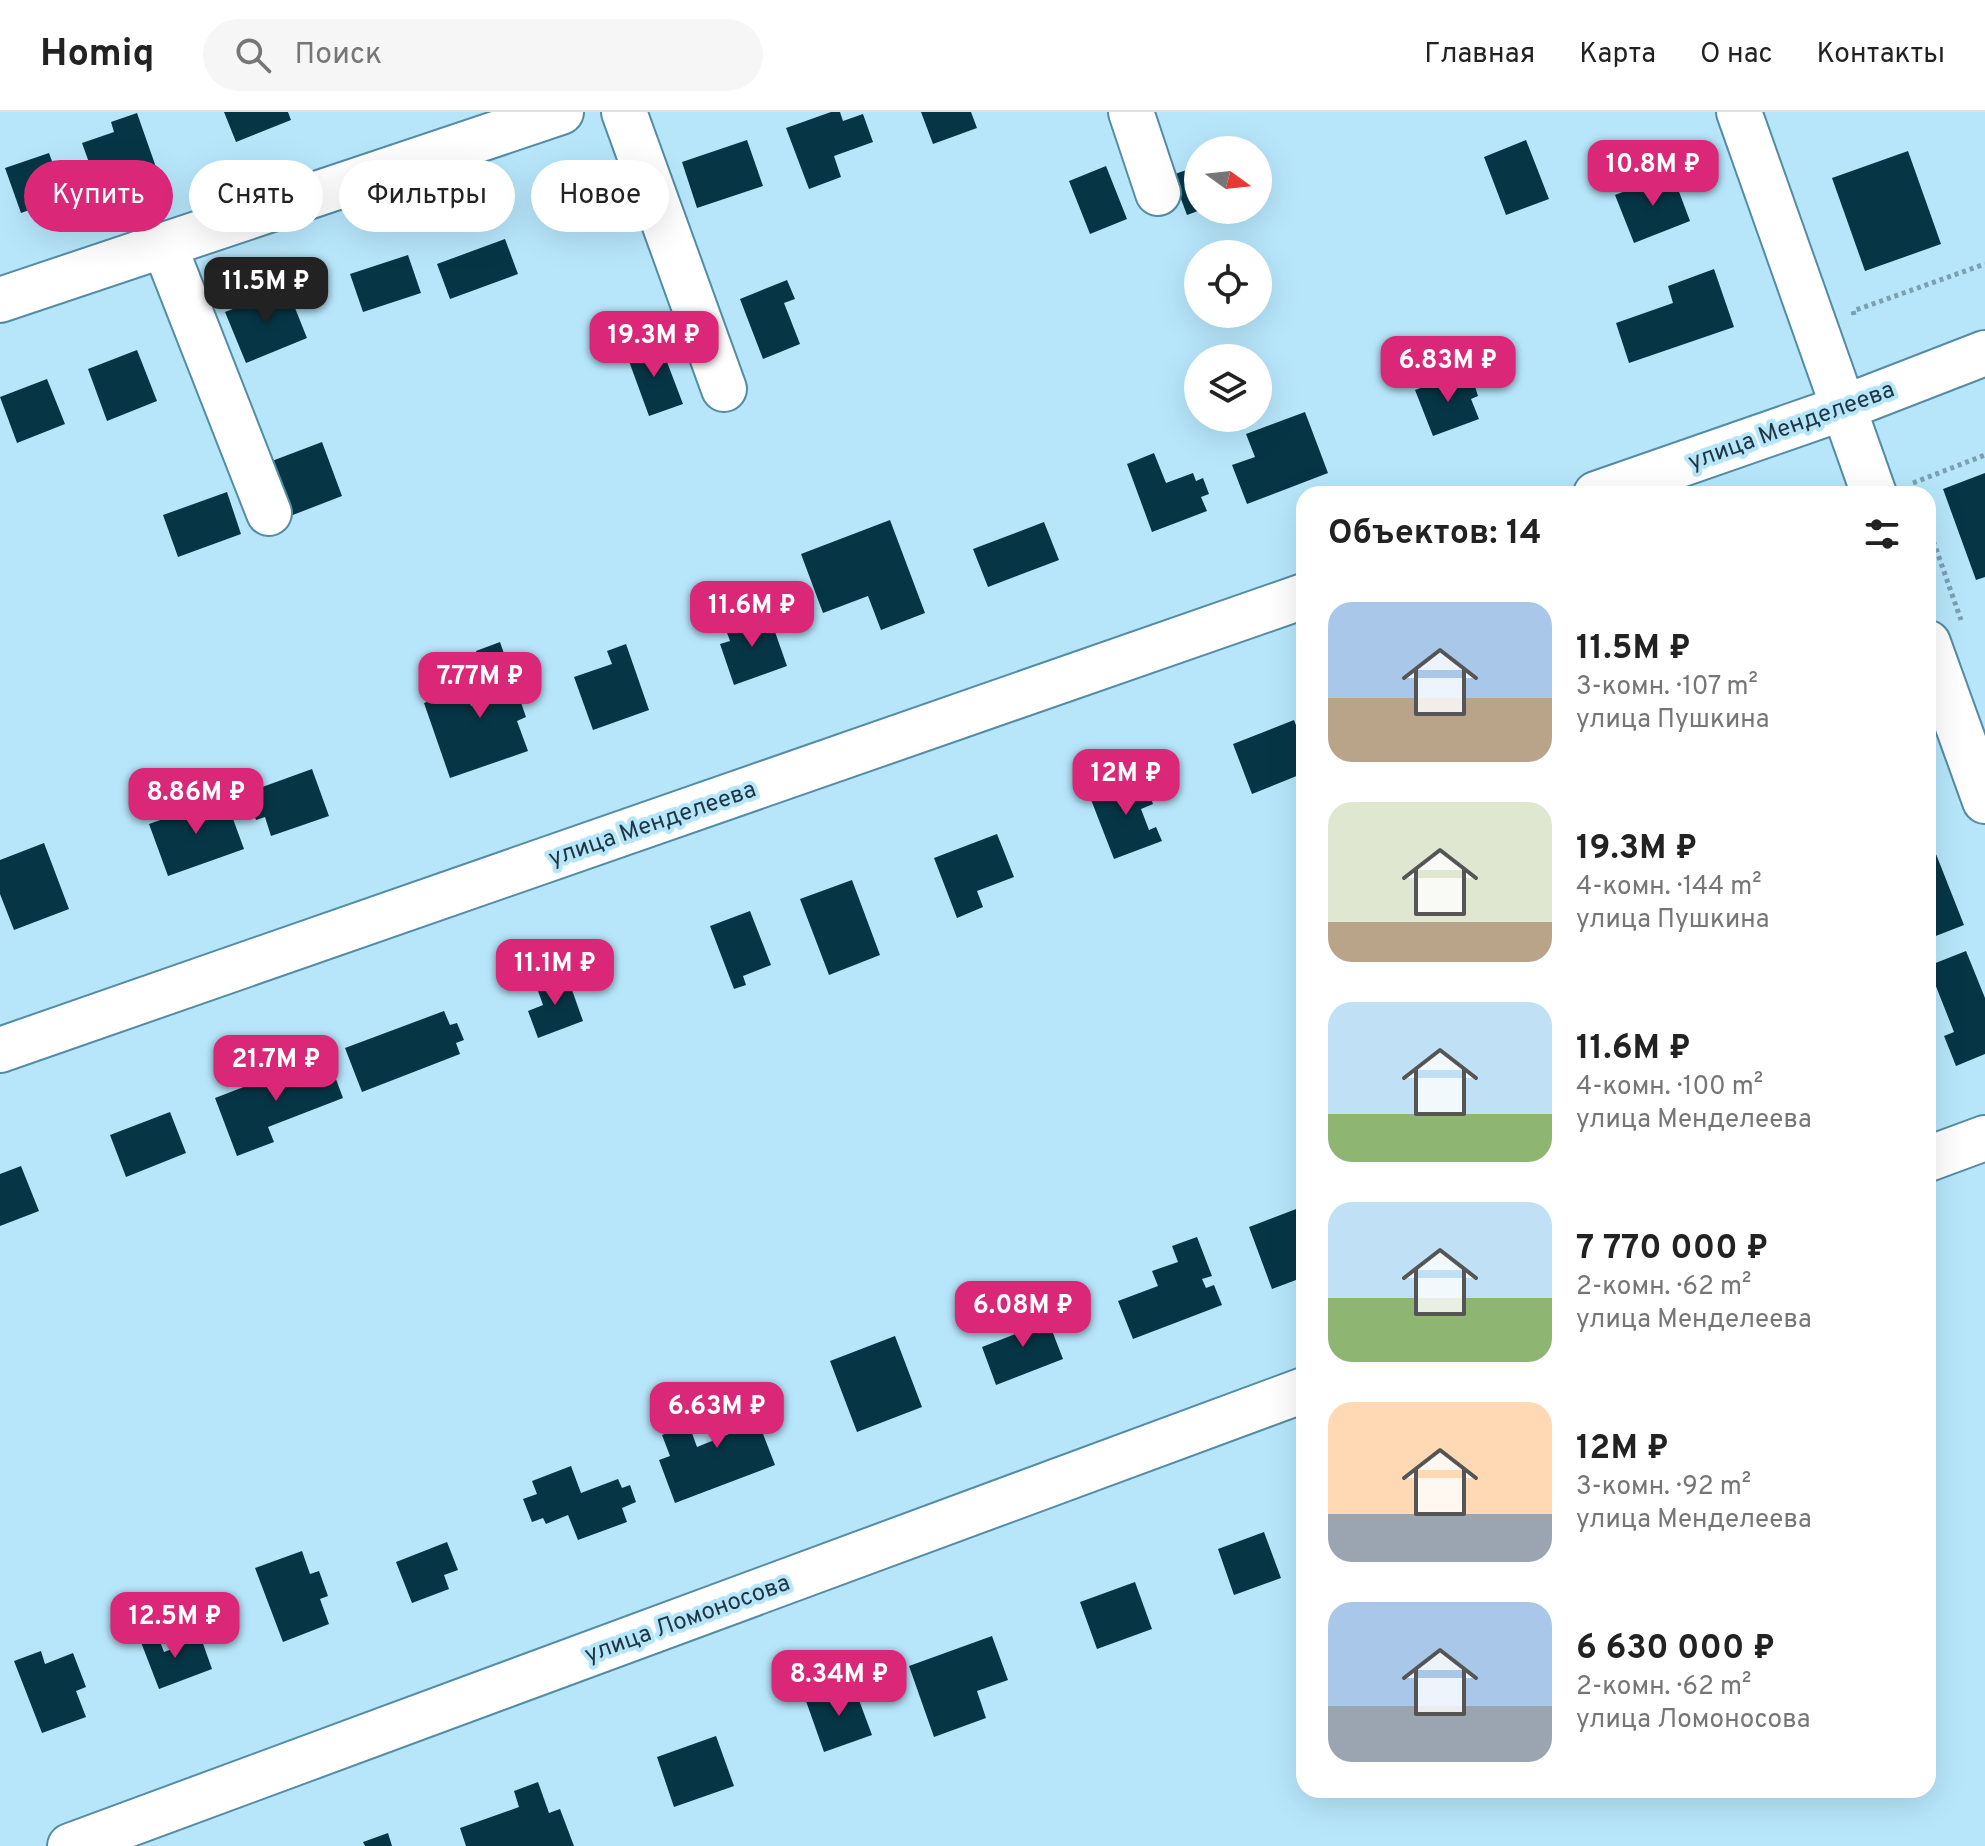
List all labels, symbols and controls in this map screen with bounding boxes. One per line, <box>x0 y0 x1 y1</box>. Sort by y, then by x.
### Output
search box <box>203 19 763 91</box>
text: Homiq <box>40 31 155 80</box>
icon: search <box>231 33 275 77</box>
text: Поиск <box>295 37 382 74</box>
text: Главная <box>1424 37 1535 73</box>
text: Карта <box>1579 37 1656 73</box>
text: О нас <box>1700 37 1773 73</box>
text: Контакты <box>1817 37 1945 73</box>
north arrow <box>1184 136 1272 224</box>
map controls <box>1184 136 1272 432</box>
pin: 10.8M ₽ <box>1579 140 1727 208</box>
text: 10.8M ₽ <box>1606 149 1700 182</box>
chip: Купить <box>24 160 173 232</box>
chip: Снять <box>189 160 323 232</box>
chip: Фильтры <box>339 160 515 232</box>
chip: Новое <box>531 160 669 232</box>
button: locate <box>1184 240 1272 328</box>
pin: 11.5M ₽ <box>192 257 340 325</box>
text: 11.5M ₽ <box>222 266 310 299</box>
pin: 19.3M ₽ <box>580 311 728 379</box>
text: 19.3M ₽ <box>608 320 700 353</box>
pin: 6.83M ₽ <box>1374 336 1522 404</box>
button: layers <box>1184 344 1272 432</box>
text: 6.83M ₽ <box>1399 345 1497 378</box>
street label: улица Менделеева <box>1684 376 1899 478</box>
icon: filters <box>1860 512 1904 556</box>
text: Объектов: 14 <box>1328 513 1542 556</box>
pin: 11.6M ₽ <box>678 581 826 649</box>
text: 11.6M ₽ <box>708 590 796 623</box>
text: 11.5M ₽ <box>1576 628 1691 671</box>
icon: home <box>1392 634 1488 730</box>
pin: 7.77M ₽ <box>406 652 554 720</box>
text: 7.77M ₽ <box>436 661 524 694</box>
text: 3-комн. · 107 m² <box>1576 671 1758 704</box>
text: улица Пушкина <box>1576 704 1770 737</box>
pin: 12M ₽ <box>1070 749 1182 817</box>
text: 12M ₽ <box>1091 758 1161 791</box>
pin: 8.86M ₽ <box>122 768 270 836</box>
street label: улица Менделеева <box>545 775 760 874</box>
text: 8.86M ₽ <box>146 777 246 810</box>
text: 19.3M ₽ <box>1576 828 1697 871</box>
icon: home <box>1392 834 1488 930</box>
text: 4-комн. · 144 m² <box>1576 871 1762 904</box>
text: улица Пушкина <box>1576 904 1770 937</box>
pin: 11.1M ₽ <box>481 939 629 1007</box>
text: 11.1M ₽ <box>514 948 596 981</box>
text: 11.6M ₽ <box>1576 1028 1691 1071</box>
icon: home <box>1392 1034 1488 1130</box>
pin: 21.7M ₽ <box>202 1035 350 1103</box>
text: 21.7M ₽ <box>231 1044 321 1077</box>
text: 4-комн. · 100 m² <box>1576 1071 1763 1104</box>
text: улица Менделеева <box>1576 1104 1812 1137</box>
text: 7 770 000 ₽ <box>1576 1228 1768 1271</box>
icon: home <box>1392 1234 1488 1330</box>
text: 2-комн. · 62 m² <box>1576 1271 1752 1304</box>
pin: 6.08M ₽ <box>949 1281 1097 1349</box>
text: 6.08M ₽ <box>973 1290 1073 1323</box>
text: улица Менделеева <box>1576 1304 1812 1337</box>
pin: 6.63M ₽ <box>643 1382 791 1450</box>
text: 6.63M ₽ <box>668 1391 766 1424</box>
text: 12M ₽ <box>1576 1428 1669 1471</box>
icon: home <box>1392 1434 1488 1530</box>
text: 3-комн. · 92 m² <box>1576 1471 1751 1504</box>
text: улица Менделеева <box>1576 1504 1812 1537</box>
street label: улица Ломоносова <box>581 1569 795 1671</box>
pin: 12.5M ₽ <box>101 1592 249 1660</box>
text: 12.5M ₽ <box>128 1601 222 1634</box>
text: 6 630 000 ₽ <box>1576 1628 1775 1671</box>
icon: home <box>1392 1634 1488 1730</box>
pin: 8.34M ₽ <box>765 1650 913 1718</box>
text: 8.34M ₽ <box>790 1659 889 1692</box>
text: 2-комн. · 62 m² <box>1576 1671 1752 1704</box>
text: улица Ломоносова <box>1576 1704 1811 1737</box>

